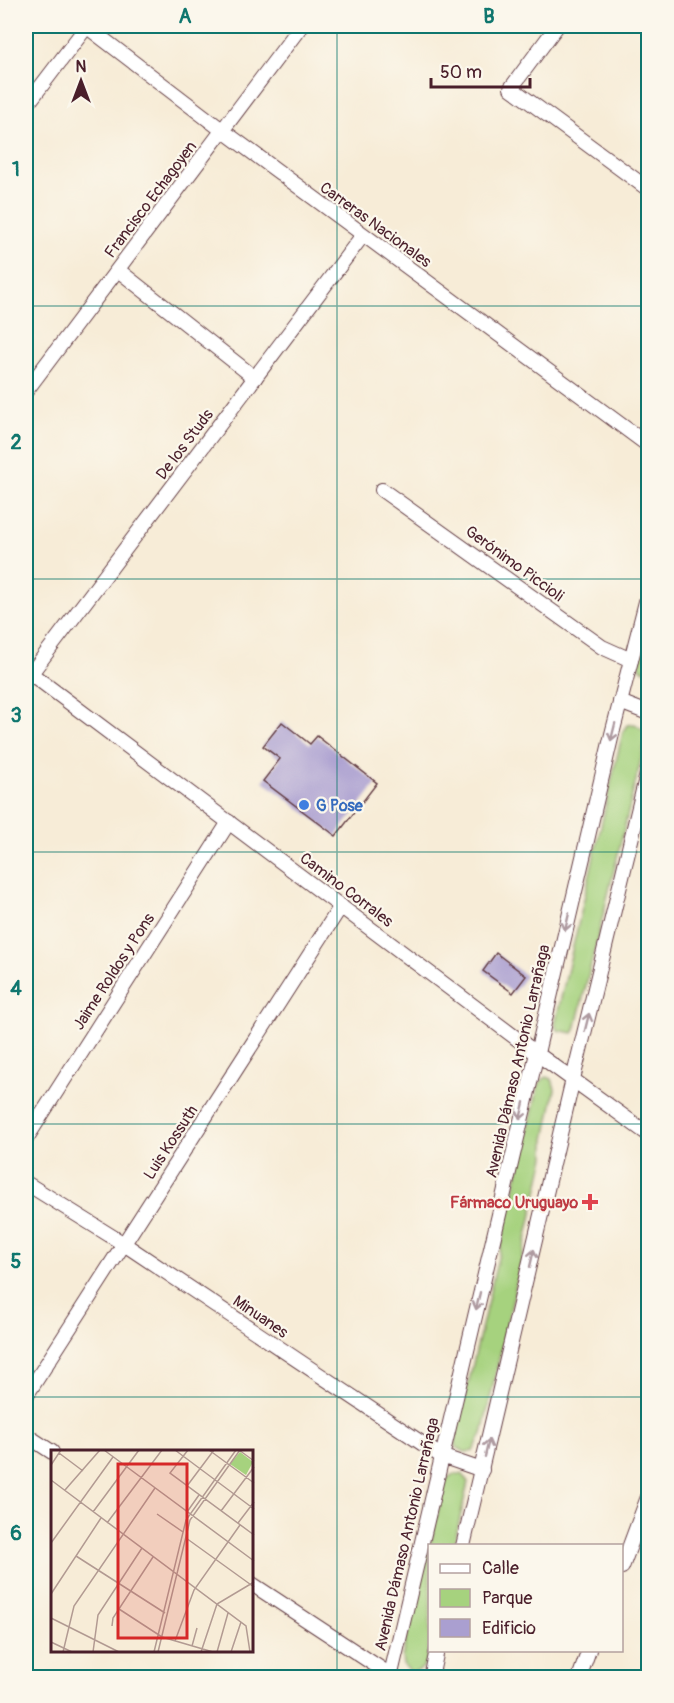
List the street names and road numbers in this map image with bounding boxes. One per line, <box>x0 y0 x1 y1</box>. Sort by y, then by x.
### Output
street label: Francisco Echagoyen <box>100 137 201 262</box>
street label: Carreras Nacionales <box>316 178 435 272</box>
street label: De los Studs <box>152 405 218 484</box>
street label: Gerónimo Piccioli <box>461 521 568 606</box>
street label: Camino Corrales <box>296 848 397 931</box>
street label: Jaime Roldos y Pons <box>69 909 159 1034</box>
street label: Avenida Dámaso Antonio Larrañaga <box>481 943 555 1180</box>
street label: Luis Kossuth <box>139 1102 202 1184</box>
street label: Minuanes <box>229 1291 292 1343</box>
street label: Avenida Dámaso Antonio Larrañaga <box>370 1416 444 1653</box>

